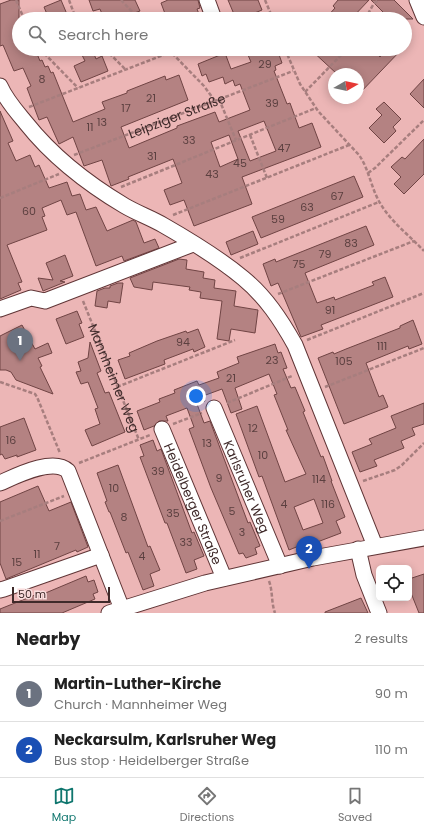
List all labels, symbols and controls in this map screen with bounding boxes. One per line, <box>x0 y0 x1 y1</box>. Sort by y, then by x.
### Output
search box <box>12 12 412 56</box>
icon: search <box>26 23 48 45</box>
text: Search here <box>58 24 148 45</box>
house number: 29 <box>258 56 272 72</box>
north arrow <box>328 68 364 104</box>
house number: 8 <box>39 71 46 87</box>
street label: Leipziger Straße <box>125 88 228 143</box>
house number: 21 <box>146 90 156 106</box>
house number: 39 <box>265 95 279 111</box>
house number: 17 <box>121 100 131 116</box>
house number: 13 <box>97 114 107 130</box>
house number: 11 <box>86 119 94 135</box>
house number: 33 <box>183 132 195 148</box>
house number: 47 <box>278 140 290 156</box>
house number: 31 <box>147 148 157 164</box>
house number: 45 <box>233 155 247 171</box>
house number: 43 <box>205 166 219 182</box>
house number: 67 <box>331 188 344 204</box>
house number: 63 <box>300 199 314 215</box>
house number: 60 <box>22 203 36 219</box>
house number: 59 <box>271 211 285 227</box>
house number: 83 <box>344 235 358 251</box>
house number: 79 <box>319 246 332 262</box>
house number: 75 <box>293 256 306 272</box>
house number: 91 <box>325 302 335 318</box>
street label: Mannheimer Weg <box>84 321 144 435</box>
pin: 1 <box>7 328 33 361</box>
house number: 94 <box>176 334 190 350</box>
house number: 111 <box>377 338 387 354</box>
house number: 23 <box>266 352 278 368</box>
house number: 105 <box>335 353 353 369</box>
house number: 21 <box>226 370 236 386</box>
your location <box>186 386 206 406</box>
house number: 12 <box>248 420 258 436</box>
house number: 16 <box>6 432 16 448</box>
house number: 13 <box>202 435 212 451</box>
street label: Karlsruher Weg <box>219 437 275 536</box>
street label: Heidelberger Straße <box>159 440 227 568</box>
house number: 10 <box>258 447 268 463</box>
house number: 39 <box>151 463 165 479</box>
house number: 9 <box>216 470 223 486</box>
house number: 114 <box>312 471 326 487</box>
house number: 10 <box>109 480 119 496</box>
house number: 4 <box>281 496 288 512</box>
house number: 116 <box>321 496 335 512</box>
house number: 5 <box>229 503 236 519</box>
house number: 35 <box>166 505 180 521</box>
house number: 8 <box>121 509 128 525</box>
house number: 3 <box>239 524 245 540</box>
house number: 33 <box>180 534 192 550</box>
pin: 2 <box>296 536 322 569</box>
house number: 7 <box>54 538 60 554</box>
house number: 11 <box>33 546 41 562</box>
house number: 4 <box>139 548 146 564</box>
house number: 15 <box>12 554 22 570</box>
map controls <box>376 565 412 601</box>
button: locate <box>376 565 412 601</box>
scale bar <box>12 585 110 604</box>
text: 50 m <box>18 586 46 602</box>
text: Nearby <box>16 627 80 651</box>
text: 2 results <box>354 629 408 648</box>
text: Martin-Luther-Kirche <box>54 673 221 694</box>
text: 1 <box>27 684 31 703</box>
text: 90 m <box>375 684 408 703</box>
text: Church · Mannheimer Weg <box>54 695 227 714</box>
text: Neckarsulm, Karlsruher Weg <box>54 729 276 750</box>
text: 2 <box>25 740 33 759</box>
text: 110 m <box>375 740 408 759</box>
text: Bus stop · Heidelberger Straße <box>54 751 249 770</box>
tab: Map <box>52 785 76 826</box>
tab: Directions <box>180 785 234 826</box>
tab: Saved <box>338 785 372 826</box>

